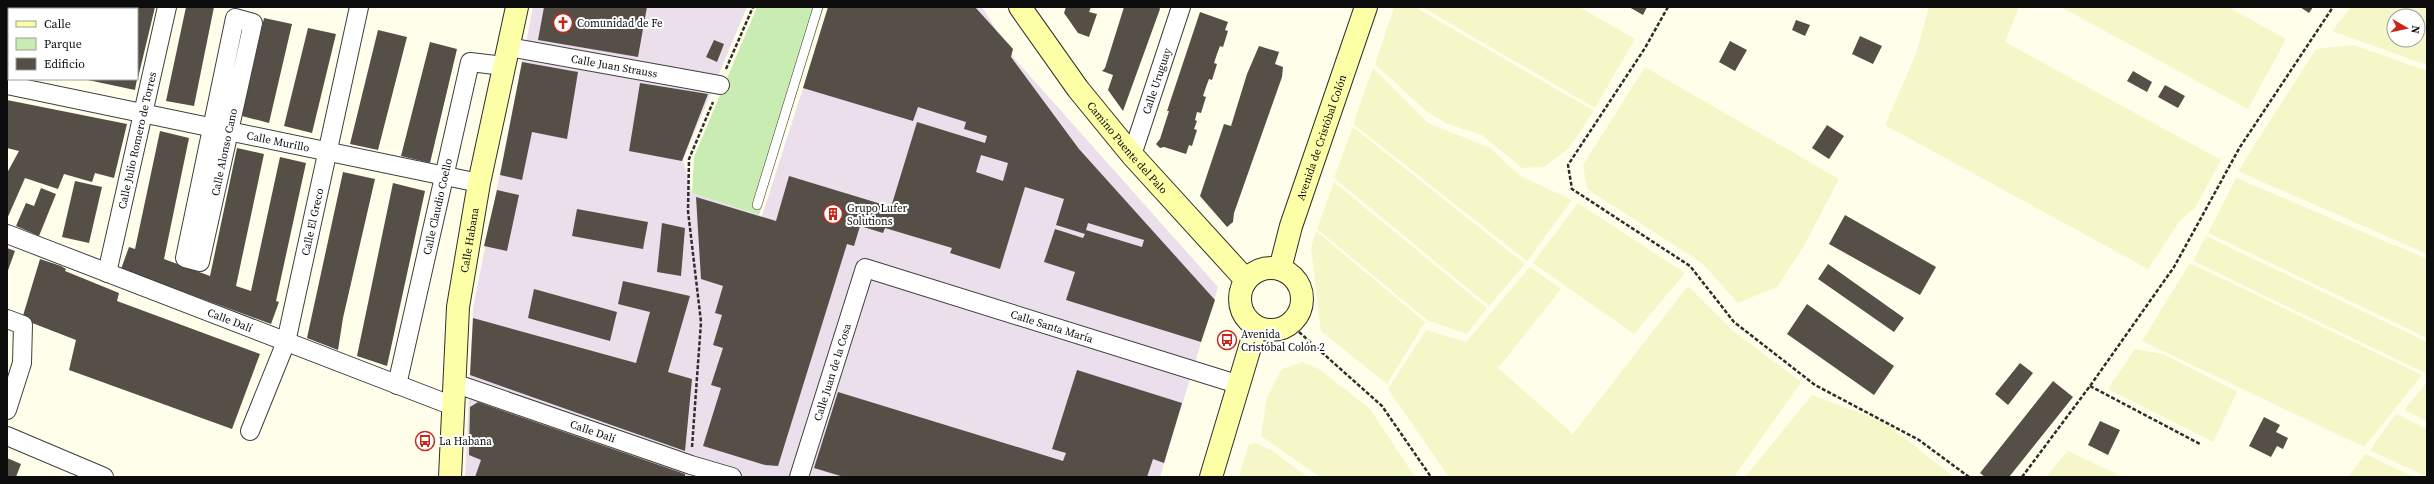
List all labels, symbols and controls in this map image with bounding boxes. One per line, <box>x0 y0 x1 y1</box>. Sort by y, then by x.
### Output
legend <box>8 8 138 80</box>
north arrow <box>2386 8 2426 48</box>
church icon: Comunidad de Fe <box>552 12 574 34</box>
text: Calle <box>44 16 71 32</box>
place label: Comunidad de Fe <box>577 16 663 31</box>
text: N <box>2407 24 2423 35</box>
text: Parque <box>44 36 82 52</box>
street label: Calle Uruguay <box>1139 46 1175 116</box>
street label: Calle Juan Strauss <box>570 51 659 82</box>
text: Edificio <box>44 56 85 72</box>
street label: Calle Julio Romero de Torres <box>115 70 160 211</box>
street label: Avenida de Cristóbal Colón <box>1293 72 1350 203</box>
street label: Camino Puente del Palo <box>1083 99 1171 197</box>
street label: Calle Alonso Cano <box>208 107 241 197</box>
street label: Calle Murillo <box>245 128 311 156</box>
street label: Calle Claudio Coello <box>420 157 456 256</box>
street label: Calle El Greco <box>298 187 327 257</box>
place label: Grupo Lufer Solutions <box>847 201 908 229</box>
building icon: Grupo Lufer Solutions <box>822 203 844 225</box>
street label: Calle Habana <box>457 206 483 274</box>
street label: Calle Dalí <box>205 305 255 336</box>
street label: Calle Santa María <box>1009 307 1095 347</box>
street label: Calle Juan de la Cosa <box>810 321 855 423</box>
place label: Avenida Cristóbal Colón 2 <box>1241 327 1325 355</box>
bus stop icon: Avenida Cristóbal Colón 2 <box>1216 329 1238 351</box>
street label: Calle Dalí <box>568 417 618 446</box>
bus stop icon: La Habana <box>414 430 436 452</box>
place label: La Habana <box>439 434 492 449</box>

